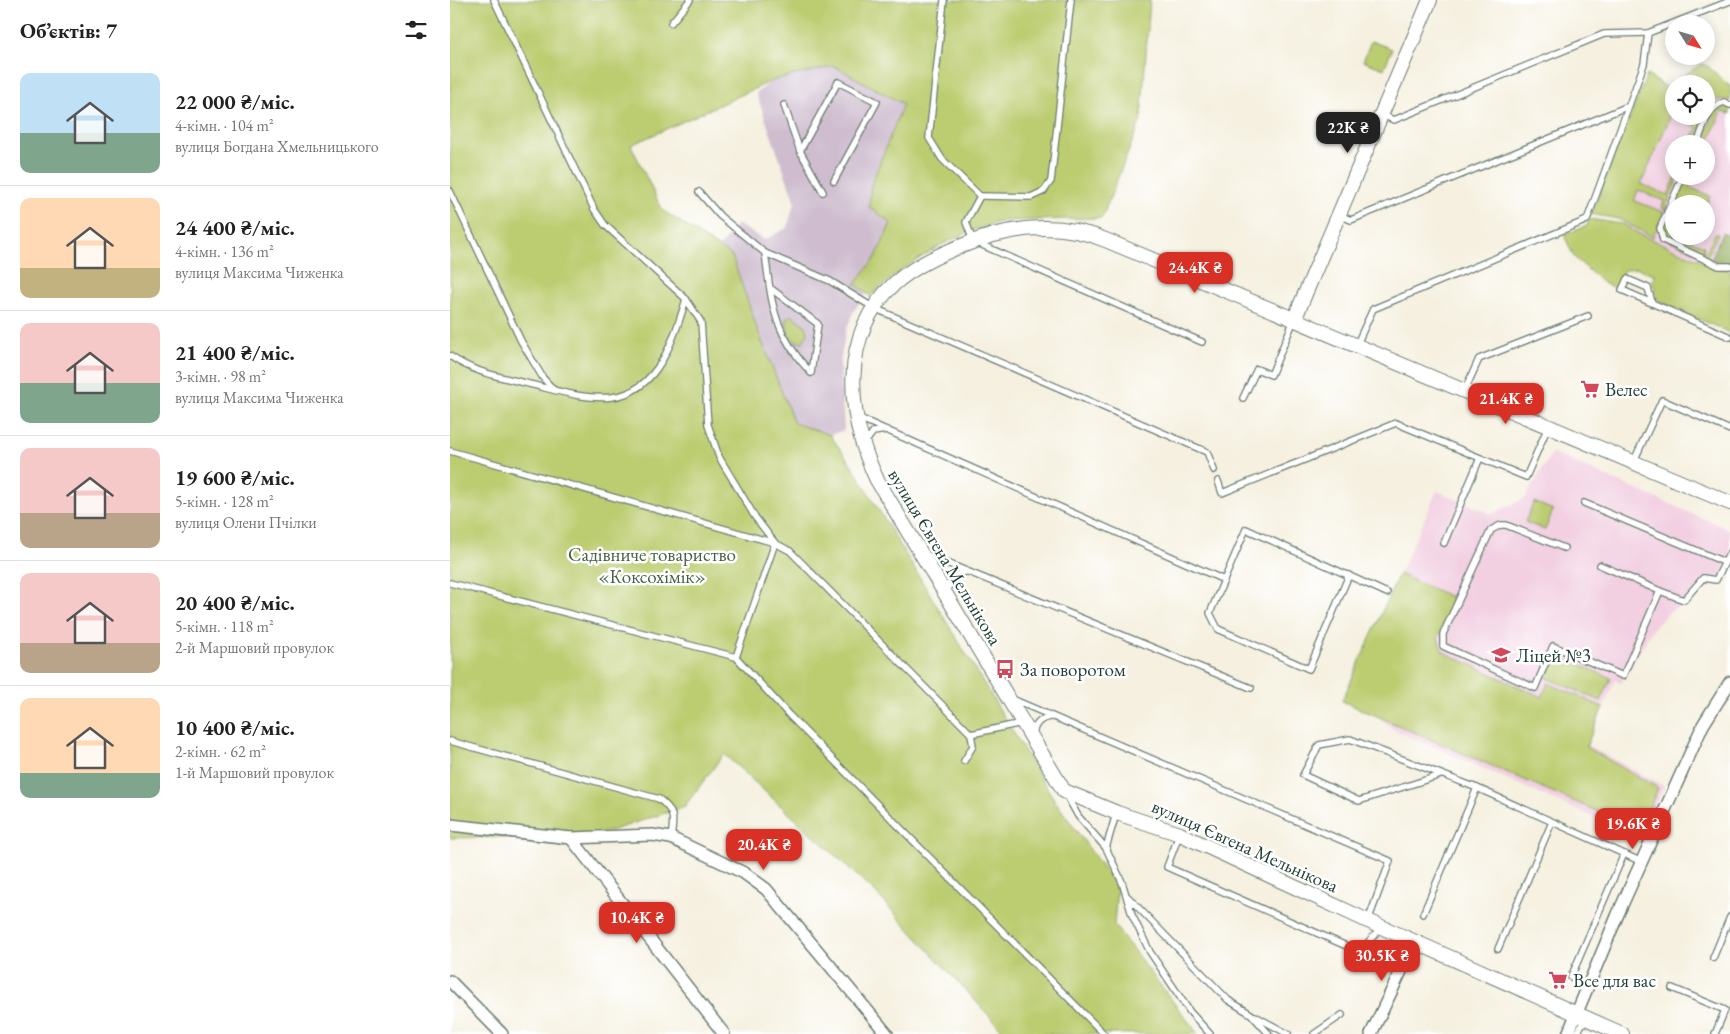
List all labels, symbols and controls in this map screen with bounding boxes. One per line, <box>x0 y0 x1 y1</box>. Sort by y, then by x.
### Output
north arrow <box>1665 15 1715 65</box>
map controls <box>1665 15 1715 245</box>
icon: filters <box>402 16 430 44</box>
text: Об’єктів: 7 <box>20 17 117 44</box>
button: locate <box>1665 75 1715 125</box>
text: 22 000 ₴/міс. <box>175 88 295 115</box>
icon: home <box>60 93 120 153</box>
pin: 22K ₴ <box>1313 112 1383 154</box>
text: 4-кімн. · 104 m² <box>175 115 274 136</box>
text: 22K ₴ <box>1327 117 1369 138</box>
button: + <box>1665 135 1715 185</box>
text: вулиця Богдана Хмельницького <box>175 136 379 157</box>
button: − <box>1665 195 1715 245</box>
text: 24 400 ₴/міс. <box>175 214 295 241</box>
icon: home <box>60 218 120 278</box>
text: 4-кімн. · 136 m² <box>175 241 274 262</box>
pin: 24.4K ₴ <box>1149 252 1241 294</box>
text: 24.4K ₴ <box>1168 257 1222 278</box>
text: вулиця Максима Чиженка <box>175 262 344 283</box>
text: 21 400 ₴/міс. <box>175 339 295 366</box>
icon: home <box>60 343 120 403</box>
text: 3-кімн. · 98 m² <box>175 366 266 387</box>
place label: Велес <box>1605 377 1648 402</box>
supermarket icon: Велес <box>1579 378 1601 400</box>
pin: 21.4K ₴ <box>1460 382 1552 425</box>
text: вулиця Максима Чиженка <box>175 387 344 408</box>
text: 21.4K ₴ <box>1479 388 1533 409</box>
text: 19 600 ₴/міс. <box>175 464 295 491</box>
street label: вулиця Євгена Мельнікова <box>882 464 1008 650</box>
icon: home <box>60 468 120 528</box>
text: 5-кімн. · 128 m² <box>175 491 274 512</box>
text: вулиця Олени Пчілки <box>175 512 317 533</box>
park label: Садівниче товариство «Коксохімік» <box>568 542 736 589</box>
text: 20 400 ₴/міс. <box>175 589 295 616</box>
icon: home <box>60 593 120 653</box>
text: 5-кімн. · 118 m² <box>175 616 274 637</box>
text: 2-й Маршовий провулок <box>175 637 334 658</box>
place label: Ліцей №3 <box>1516 643 1591 668</box>
school or university icon: Ліцей №3 <box>1490 644 1512 666</box>
place label: За поворотом <box>1020 657 1126 682</box>
bus stop icon: За поворотом <box>994 658 1016 680</box>
text: 10 400 ₴/міс. <box>175 714 295 741</box>
icon: home <box>60 718 120 778</box>
text: 2-кімн. · 62 m² <box>175 741 266 762</box>
text: 1-й Маршовий провулок <box>175 762 334 783</box>
street label: вулиця Євгена Мельнікова <box>1148 794 1343 899</box>
pin: 19.6K ₴ <box>1587 808 1679 850</box>
text: 19.6K ₴ <box>1606 813 1660 834</box>
pin: 20.4K ₴ <box>718 828 810 871</box>
text: 20.4K ₴ <box>737 834 791 855</box>
pin: 10.4K ₴ <box>591 902 683 944</box>
text: 10.4K ₴ <box>610 907 664 928</box>
pin: 30.5K ₴ <box>1336 940 1428 982</box>
text: 30.5K ₴ <box>1355 945 1409 966</box>
place label: Все для вас <box>1573 968 1656 993</box>
supermarket icon: Все для вас <box>1547 969 1569 991</box>

